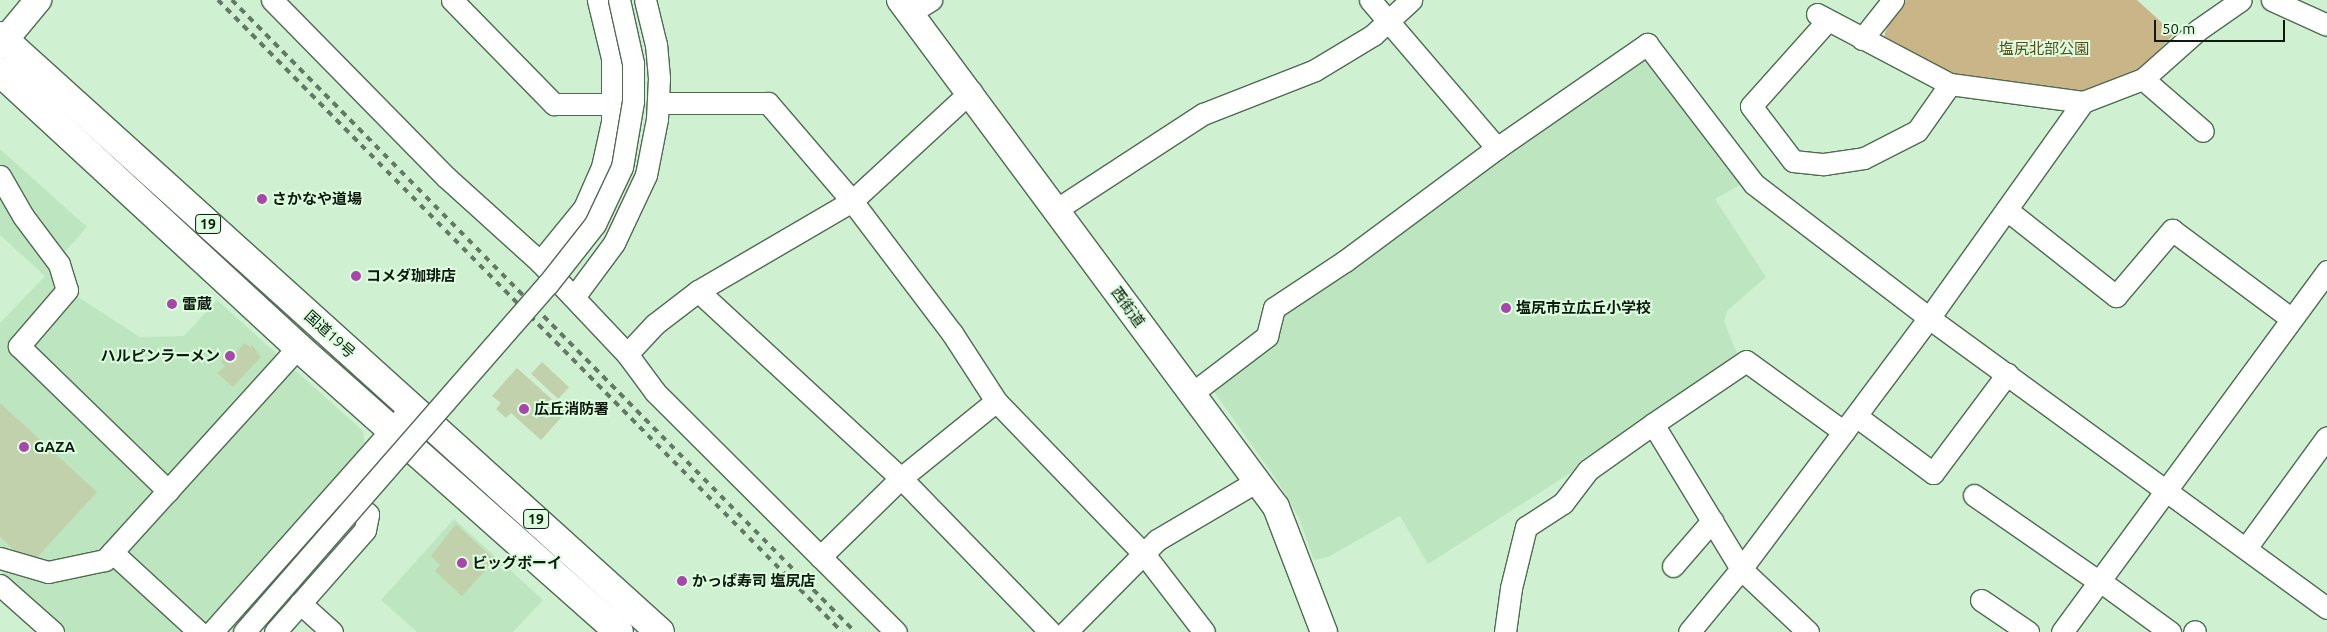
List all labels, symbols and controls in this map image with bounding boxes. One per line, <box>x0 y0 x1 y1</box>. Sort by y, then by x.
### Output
scale bar <box>2157 10 2288 42</box>
text: 50 m <box>2162 20 2195 37</box>
park label: 塩尻北部公園 <box>1999 40 2089 58</box>
place label: さかなや道場 <box>272 190 362 208</box>
marker: さかなや道場 <box>256 193 268 205</box>
road number: 19 <box>194 212 222 235</box>
place label: コメダ珈琲店 <box>366 267 456 285</box>
marker: コメダ珈琲店 <box>350 270 362 282</box>
street label: 西街道 <box>1107 284 1149 330</box>
place label: 雷蔵 <box>182 295 212 313</box>
marker: 雷蔵 <box>166 298 178 310</box>
place label: 塩尻市立広丘小学校 <box>1516 299 1651 317</box>
marker: 塩尻市立広丘小学校 <box>1500 302 1512 314</box>
street label: 国道19号 <box>301 307 359 361</box>
place label: ハルピンラーメン <box>100 347 220 365</box>
marker: ハルピンラーメン <box>224 350 236 362</box>
place label: 広丘消防署 <box>534 400 609 418</box>
marker: 広丘消防署 <box>518 403 530 415</box>
place label: GAZA <box>34 438 75 456</box>
marker: GAZA <box>18 441 30 453</box>
road number: 19 <box>522 508 550 530</box>
place label: ビッグボーイ <box>472 554 562 572</box>
marker: ビッグボーイ <box>456 557 468 569</box>
place label: かっぱ寿司 塩尻店 <box>692 572 816 590</box>
marker: かっぱ寿司 塩尻店 <box>676 575 688 587</box>

